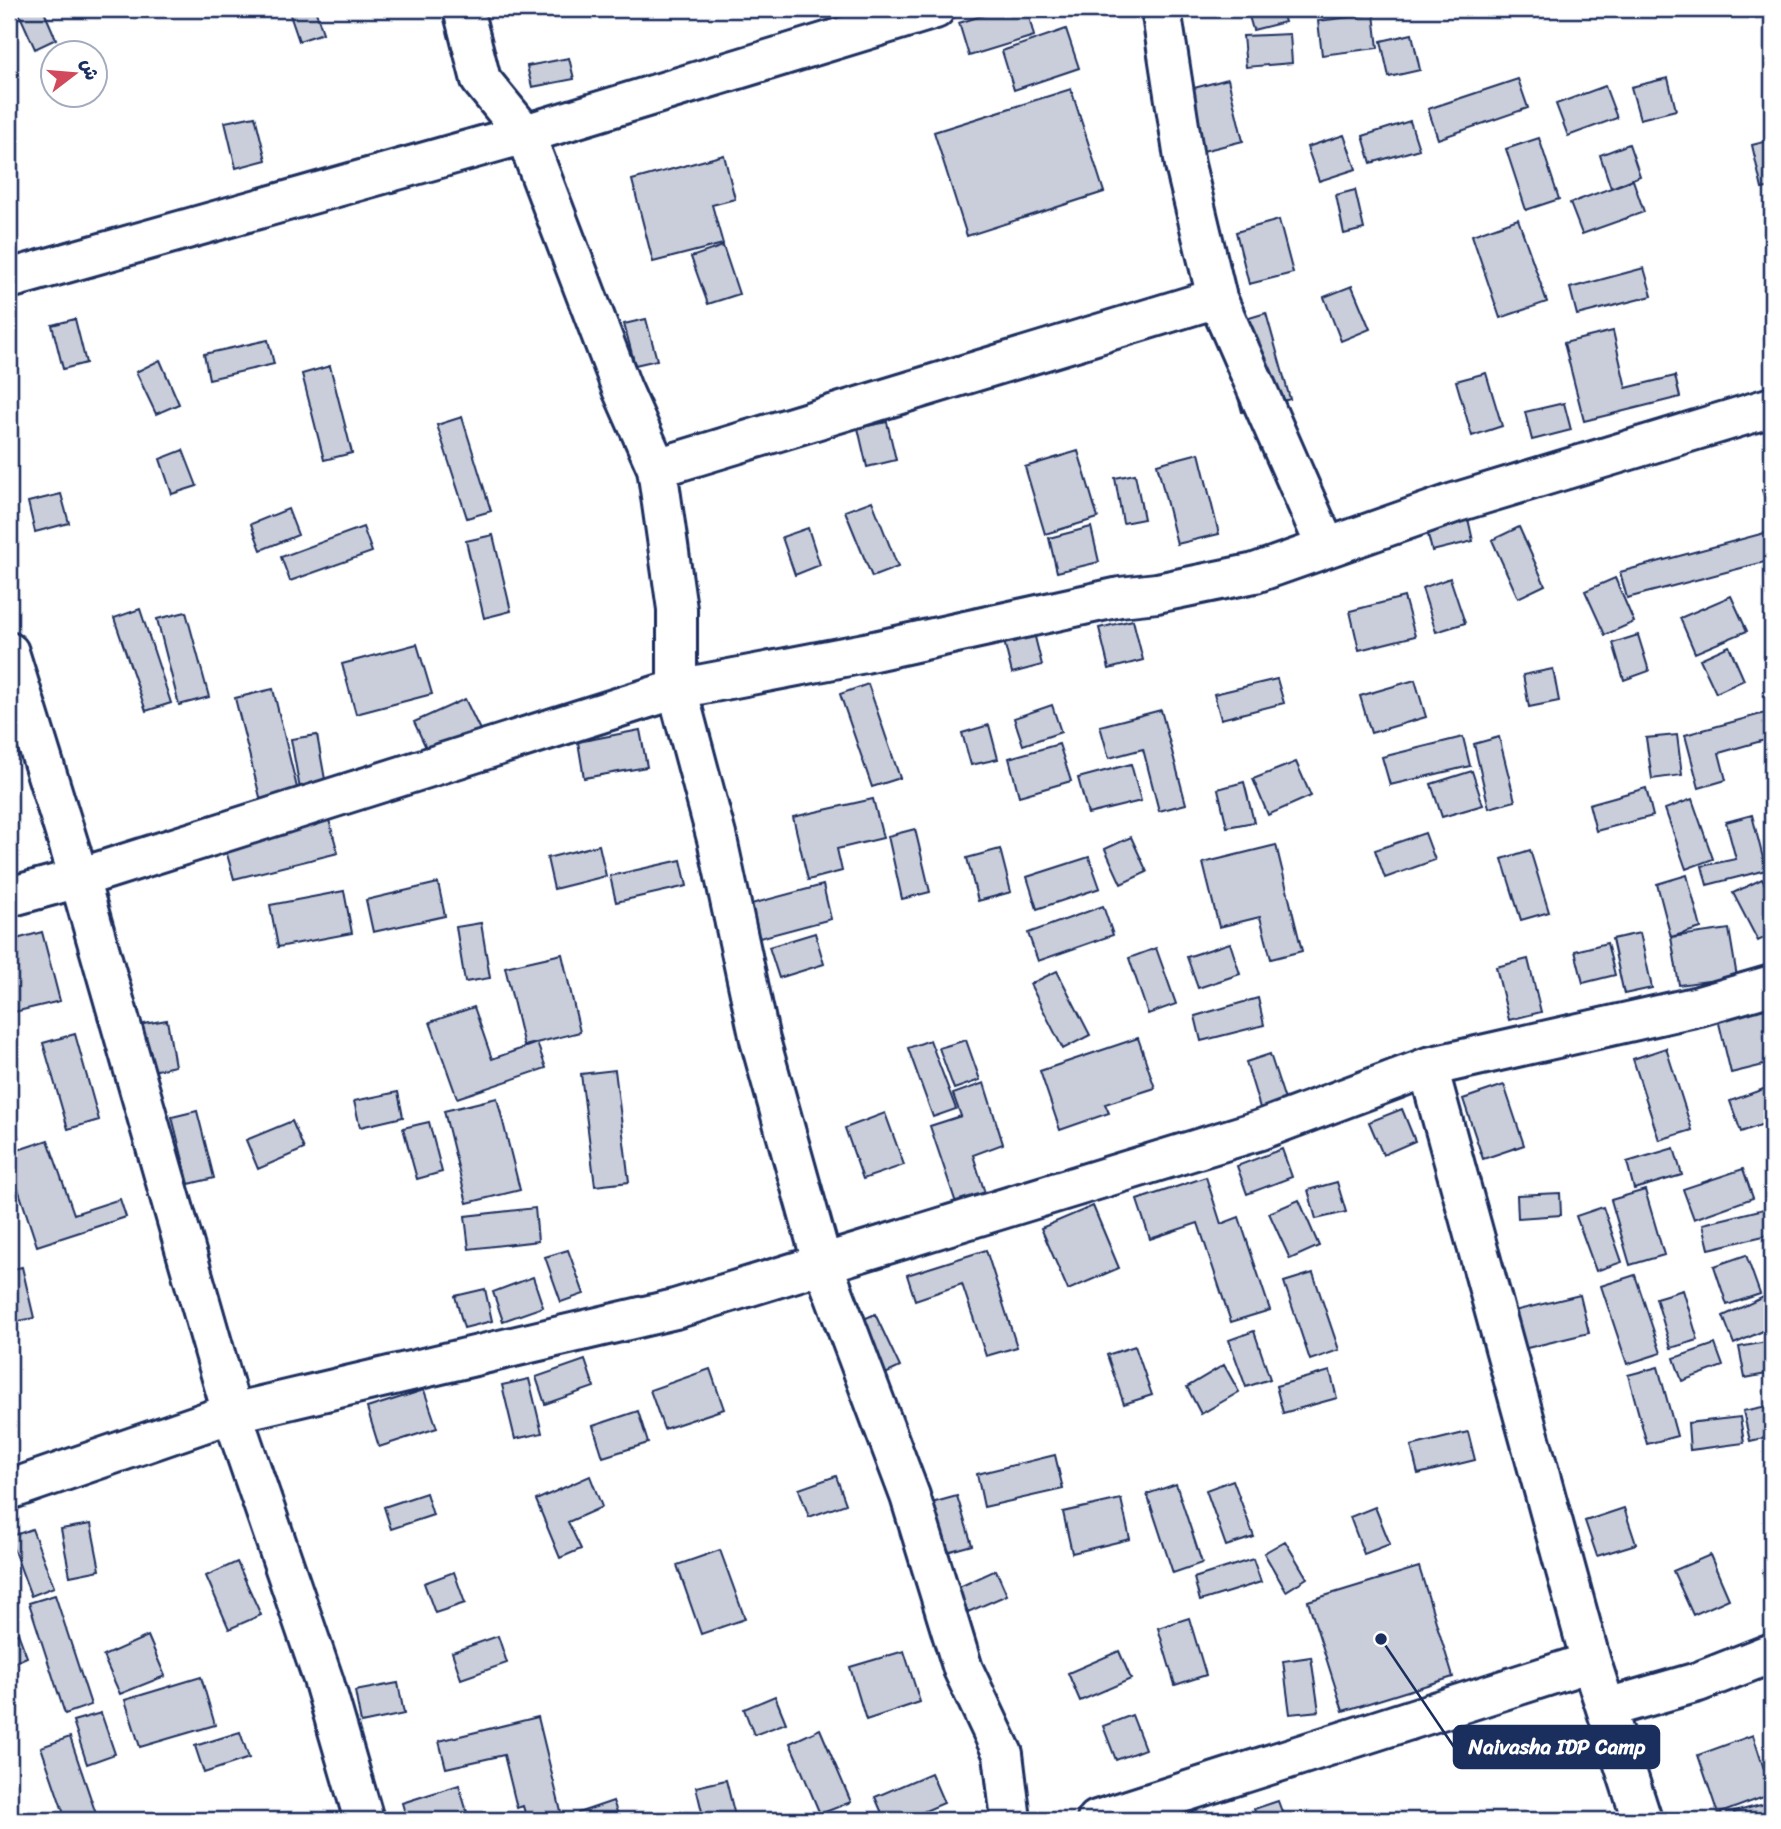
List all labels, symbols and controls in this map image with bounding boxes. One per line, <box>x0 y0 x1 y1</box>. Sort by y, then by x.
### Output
north arrow <box>38 38 108 108</box>
text: ش <box>71 55 109 84</box>
callout: Naivasha IDP Camp <box>1454 1726 1659 1768</box>
text: Naivasha IDP Camp <box>1468 1728 1646 1766</box>

